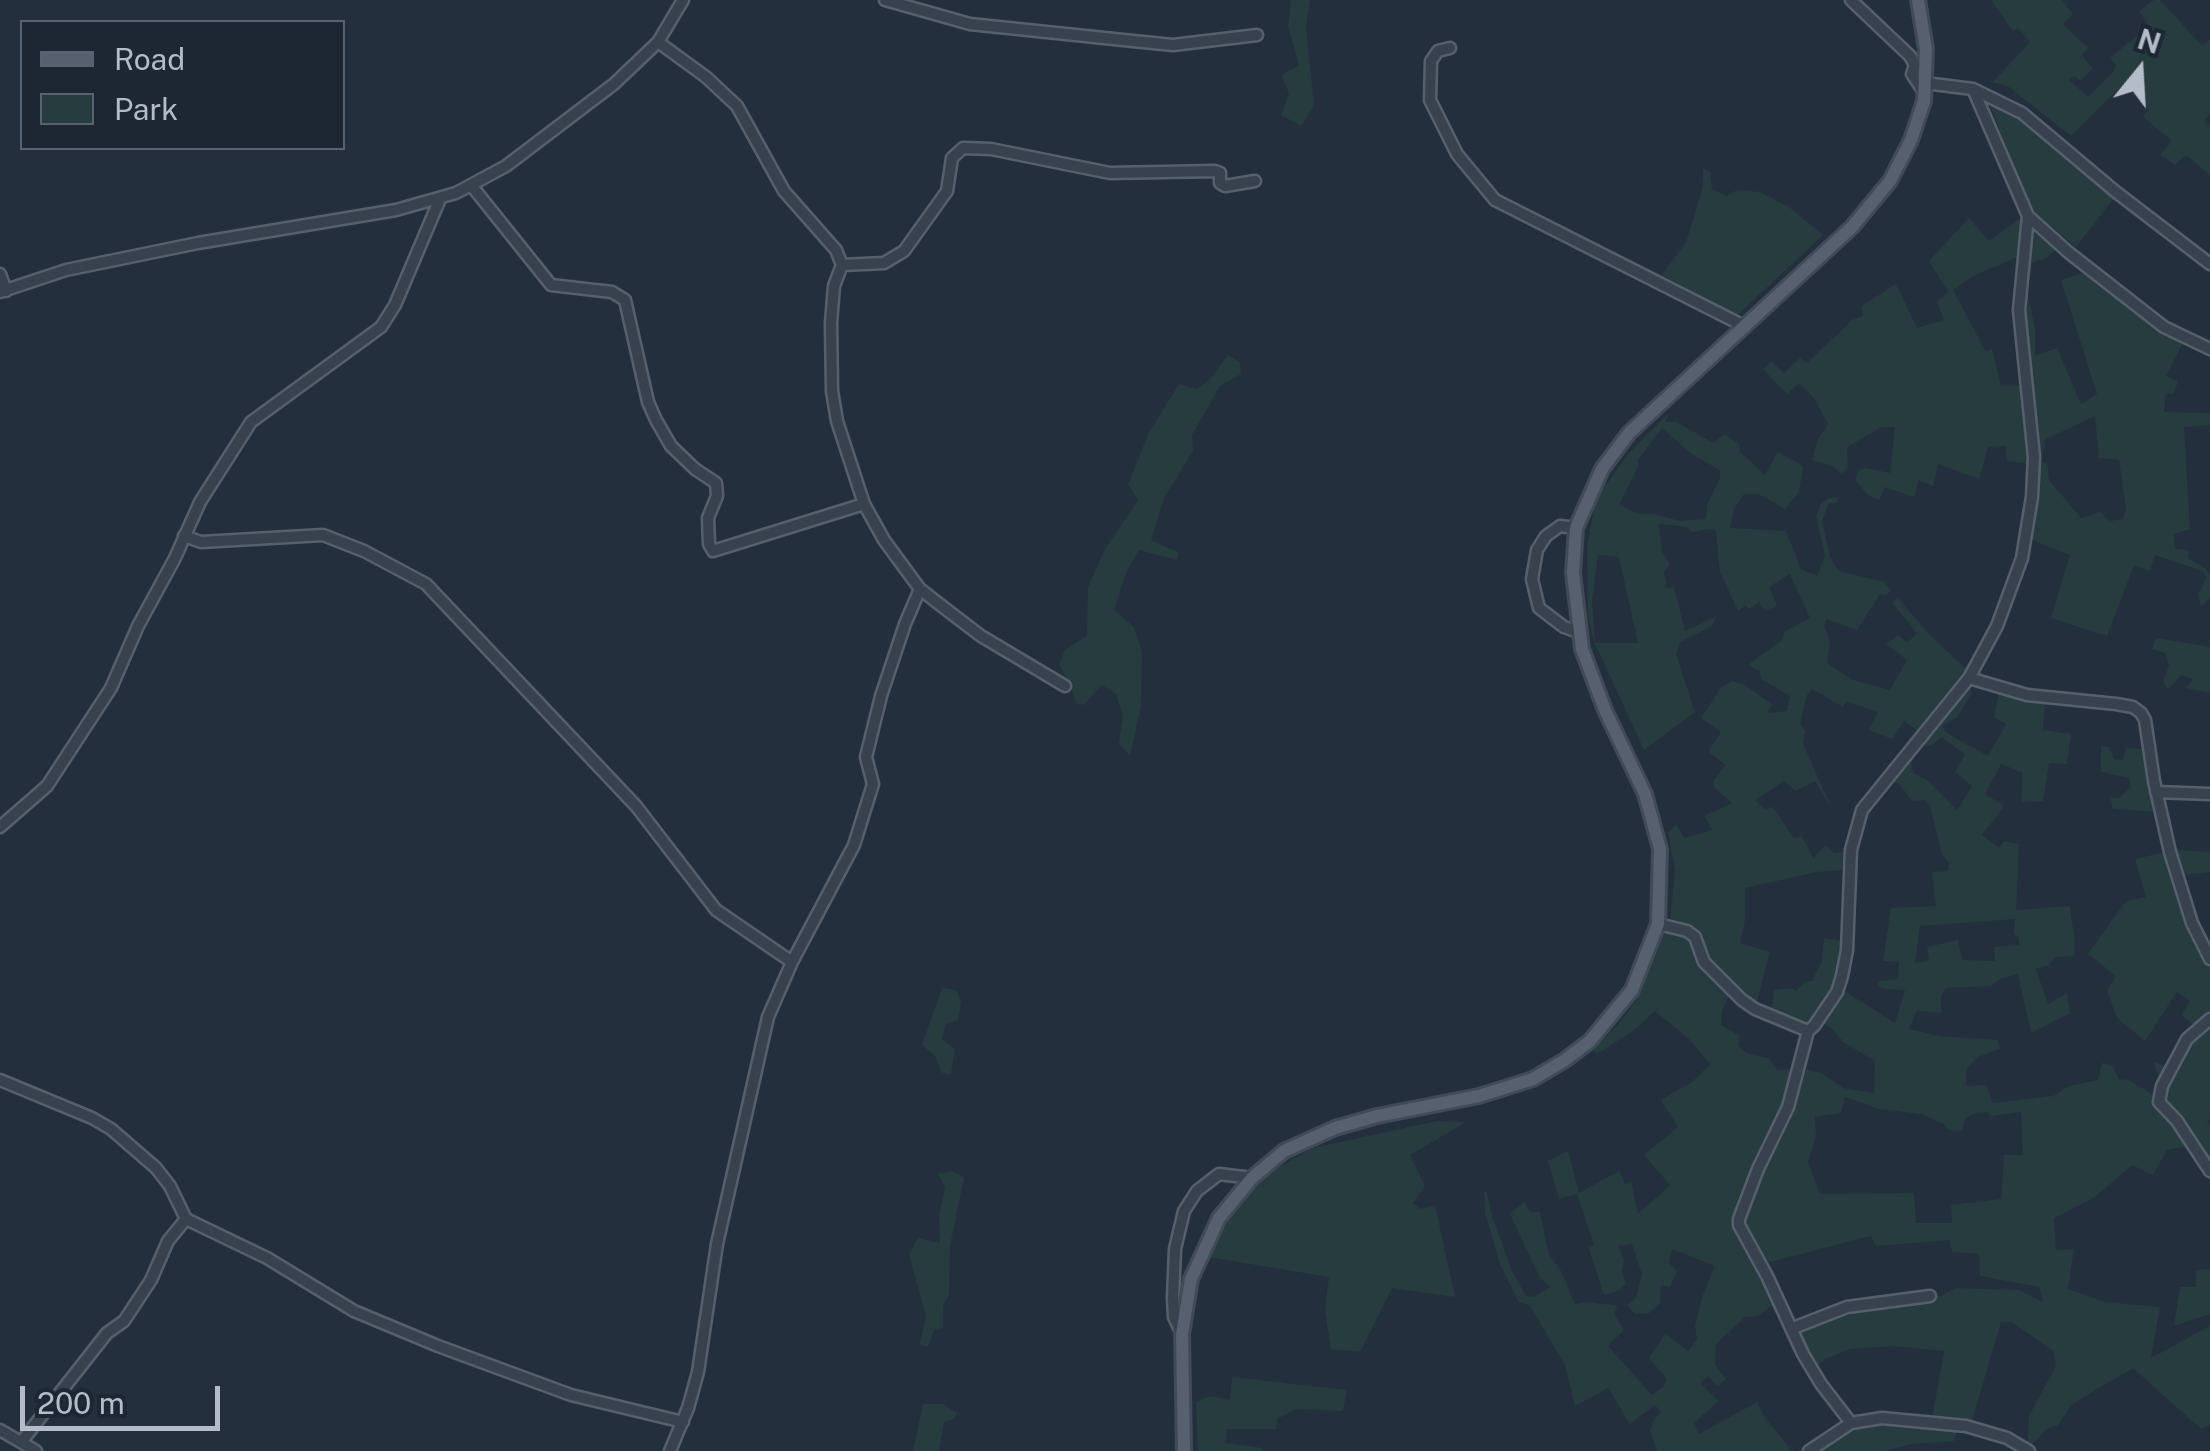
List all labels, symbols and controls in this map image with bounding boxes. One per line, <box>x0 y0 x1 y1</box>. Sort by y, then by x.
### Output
legend <box>20 20 345 150</box>
north arrow <box>2090 20 2190 120</box>
text: N <box>2134 22 2165 60</box>
text: Road <box>114 41 185 77</box>
text: Park <box>114 91 178 127</box>
scale bar <box>25 1366 225 1428</box>
text: 200 m <box>37 1385 125 1421</box>

